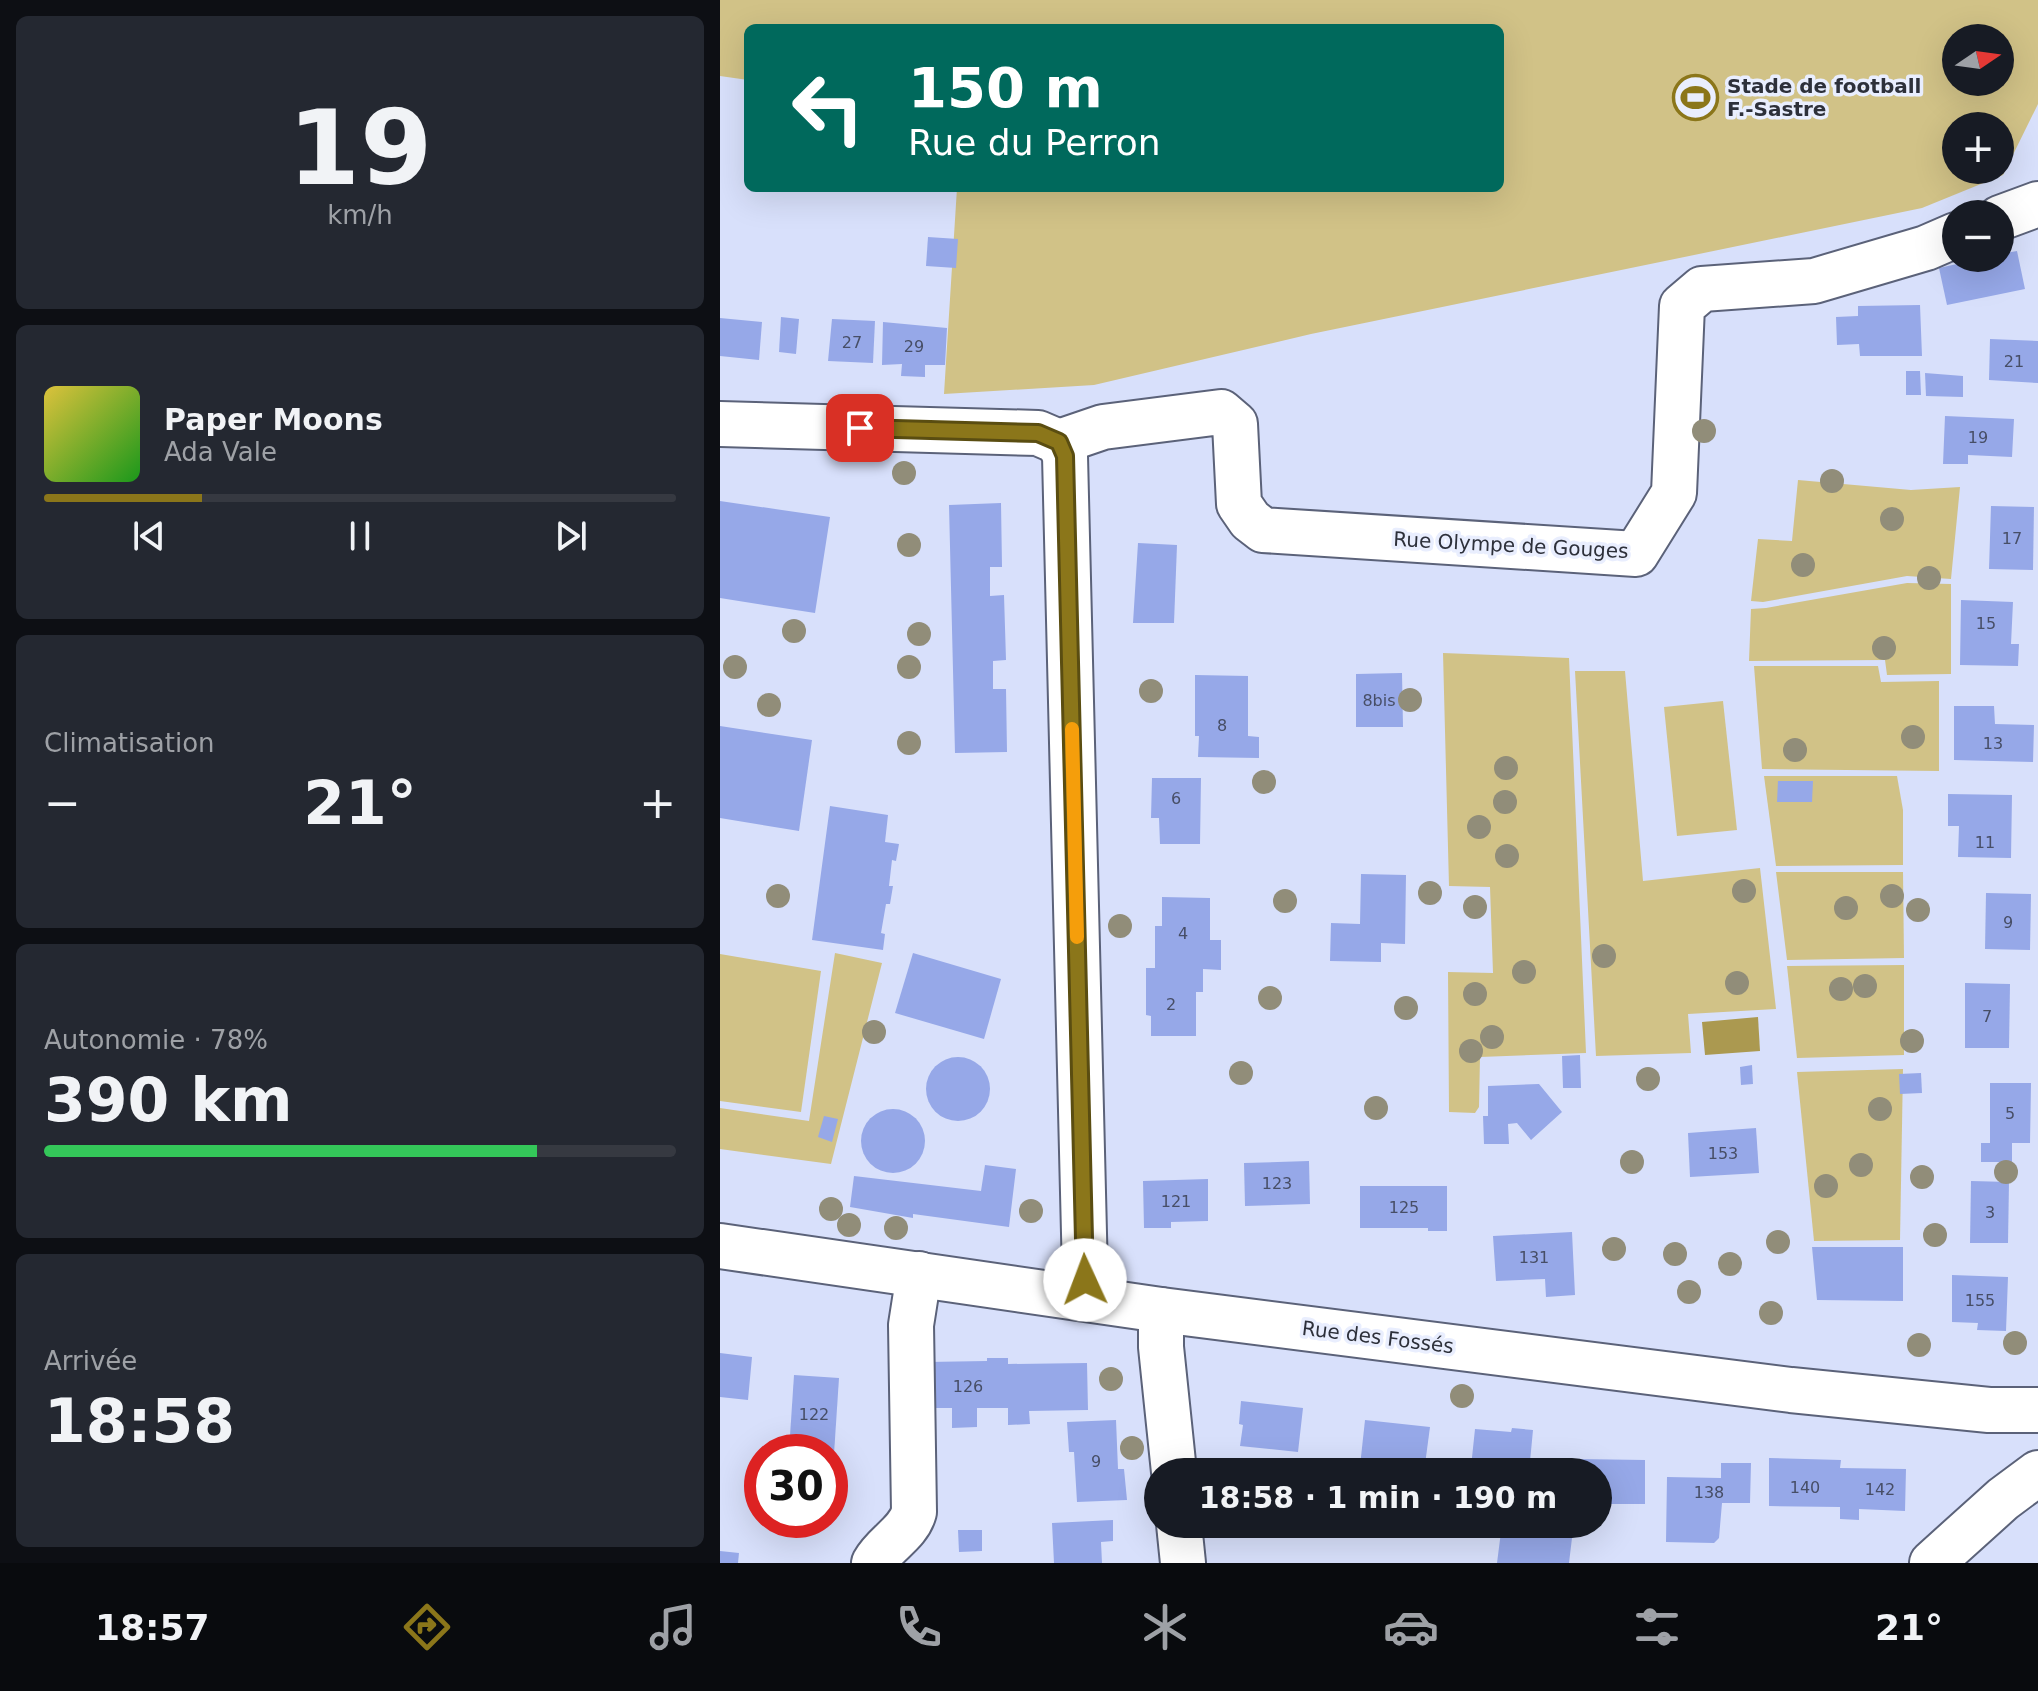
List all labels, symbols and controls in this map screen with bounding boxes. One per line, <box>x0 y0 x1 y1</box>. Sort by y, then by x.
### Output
north arrow <box>1942 24 2014 96</box>
map controls <box>1942 24 2014 272</box>
text: 150 m <box>908 55 1103 120</box>
icon: left <box>776 56 880 160</box>
sports icon: Stade de football F.-Sastre <box>1672 73 1720 121</box>
place label: Stade de football F.-Sastre <box>1727 74 1921 121</box>
text: 19 <box>288 87 432 209</box>
button: + <box>1942 112 2014 184</box>
text: Rue du Perron <box>908 122 1161 163</box>
text: km/h <box>327 200 393 230</box>
button: − <box>1942 200 2014 272</box>
house number: 27 <box>842 333 862 352</box>
house number: 29 <box>904 337 924 356</box>
house number: 21 <box>2004 352 2024 371</box>
pin <box>826 394 894 462</box>
text: Paper Moons <box>164 402 383 437</box>
icon: arrive <box>838 406 882 450</box>
house number: 19 <box>1968 428 1988 447</box>
text: Ada Vale <box>164 437 277 467</box>
icon: previous <box>127 514 171 558</box>
icon: pause <box>338 514 382 558</box>
icon: next <box>549 514 593 558</box>
street label: Rue Olympe de Gouges <box>1393 527 1629 563</box>
house number: 17 <box>2002 529 2022 548</box>
house number: 15 <box>1976 614 1996 633</box>
house number: 8bis <box>1362 691 1396 710</box>
house number: 8 <box>1217 716 1227 735</box>
text: Climatisation <box>44 728 215 758</box>
house number: 13 <box>1983 734 2003 753</box>
text: 21° <box>303 768 417 838</box>
text: − <box>44 777 81 828</box>
text: + <box>639 777 676 828</box>
house number: 6 <box>1171 789 1181 808</box>
house number: 11 <box>1975 833 1995 852</box>
house number: 9 <box>2003 913 2013 932</box>
house number: 4 <box>1178 924 1188 943</box>
house number: 2 <box>1166 995 1176 1014</box>
house number: 7 <box>1982 1007 1992 1026</box>
text: Autonomie · 78% <box>44 1025 268 1055</box>
text: 390 km <box>44 1065 293 1135</box>
house number: 5 <box>2005 1104 2015 1123</box>
house number: 153 <box>1708 1144 1738 1163</box>
house number: 123 <box>1262 1174 1292 1193</box>
house number: 121 <box>1161 1192 1191 1211</box>
house number: 125 <box>1389 1198 1419 1217</box>
house number: 3 <box>1985 1203 1995 1222</box>
position arrow <box>1043 1238 1127 1322</box>
house number: 131 <box>1519 1248 1549 1267</box>
house number: 155 <box>1965 1291 1995 1310</box>
street label: Rue des Fossés <box>1301 1316 1455 1358</box>
text: Arrivée <box>44 1346 137 1376</box>
house number: 126 <box>953 1377 983 1396</box>
text: 18:58 <box>44 1386 235 1456</box>
house number: 122 <box>799 1405 829 1424</box>
speed limit sign: 30 <box>744 1434 848 1538</box>
house number: 9 <box>1091 1452 1101 1471</box>
house number: 140 <box>1790 1478 1820 1497</box>
text: 18:58 · 1 min · 190 m <box>1199 1480 1557 1515</box>
house number: 142 <box>1865 1480 1895 1499</box>
house number: 138 <box>1694 1483 1724 1502</box>
icon: directions <box>399 1599 455 1655</box>
icon: music <box>645 1599 701 1655</box>
icon: phone <box>891 1599 947 1655</box>
icon: climate <box>1137 1599 1193 1655</box>
icon: car <box>1383 1599 1439 1655</box>
icon: filters <box>1629 1599 1685 1655</box>
text: 18:57 <box>95 1607 210 1648</box>
text: 21° <box>1875 1607 1943 1648</box>

